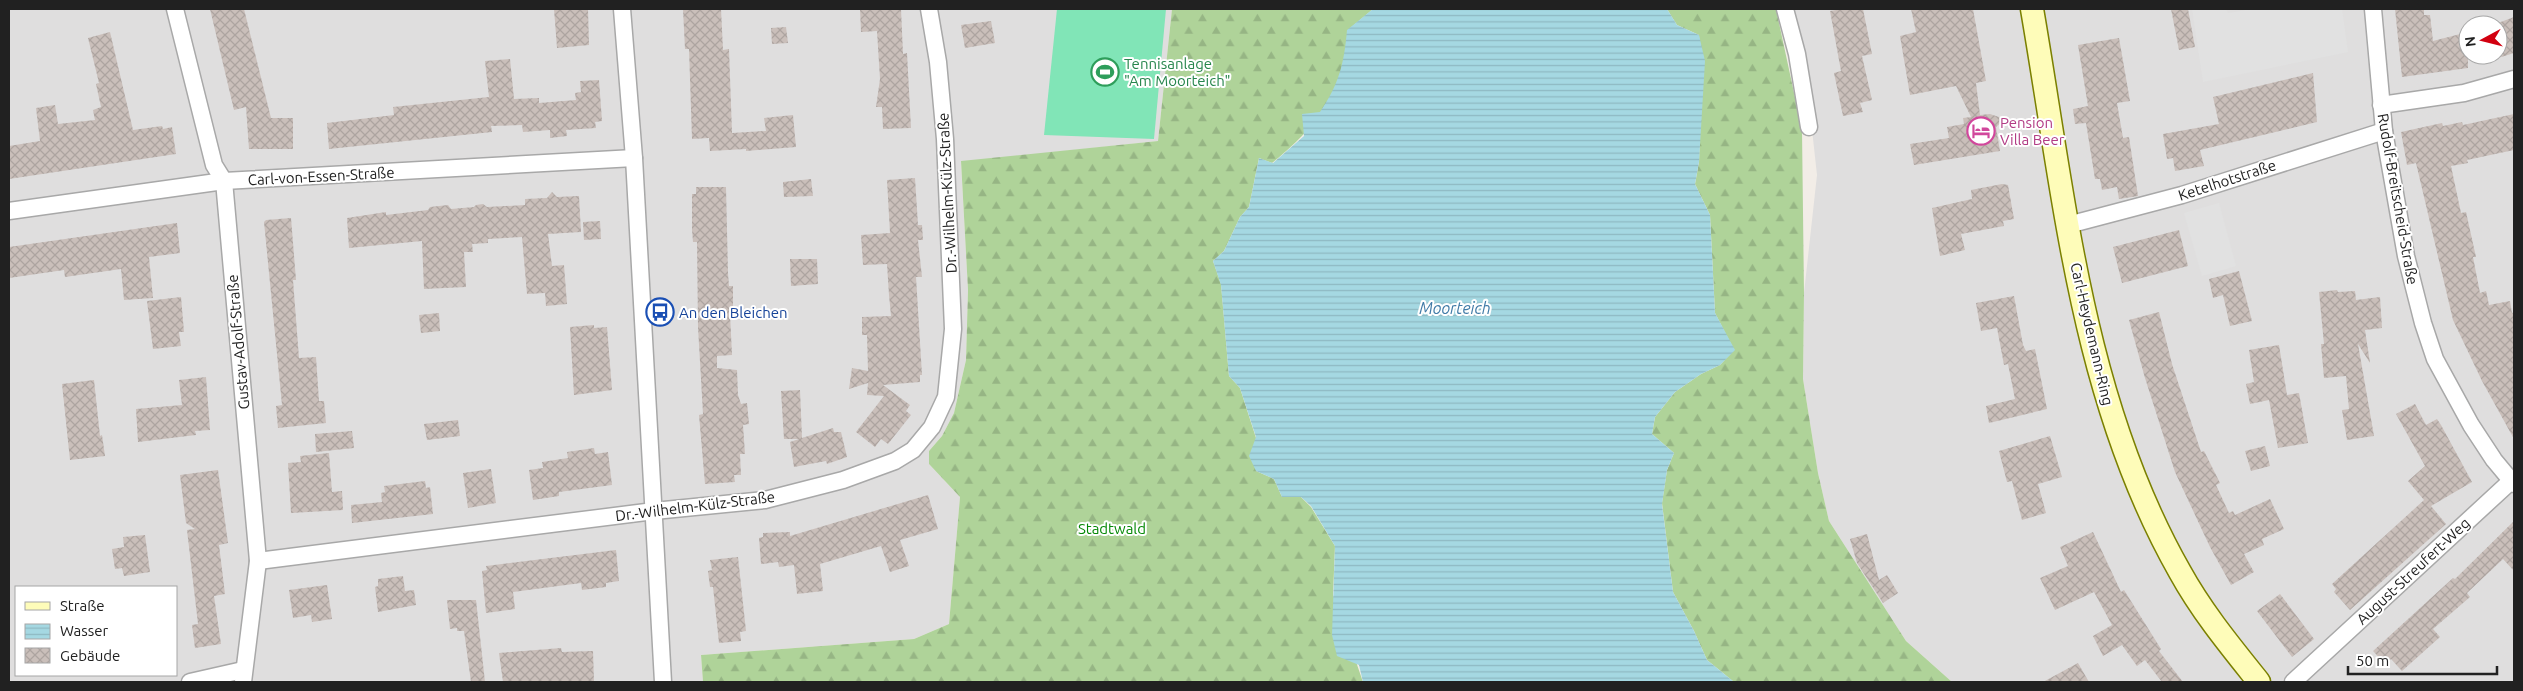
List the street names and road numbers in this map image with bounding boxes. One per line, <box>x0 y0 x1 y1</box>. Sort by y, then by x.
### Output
street label: Dr.-Wilhelm-Külz-Straße <box>934 112 960 274</box>
street label: Rudolf-Breitscheid-Straße <box>2375 112 2421 286</box>
street label: Ketelhotstraße <box>2176 156 2278 204</box>
street label: Carl-von-Essen-Straße <box>247 164 395 188</box>
street label: Carl-Heydemann-Ring <box>2067 261 2117 407</box>
street label: Gustav-Adolf-Straße <box>224 274 252 410</box>
street label: Dr.-Wilhelm-Külz-Straße <box>614 488 776 524</box>
street label: August-Streufert-Weg <box>2353 514 2473 628</box>

